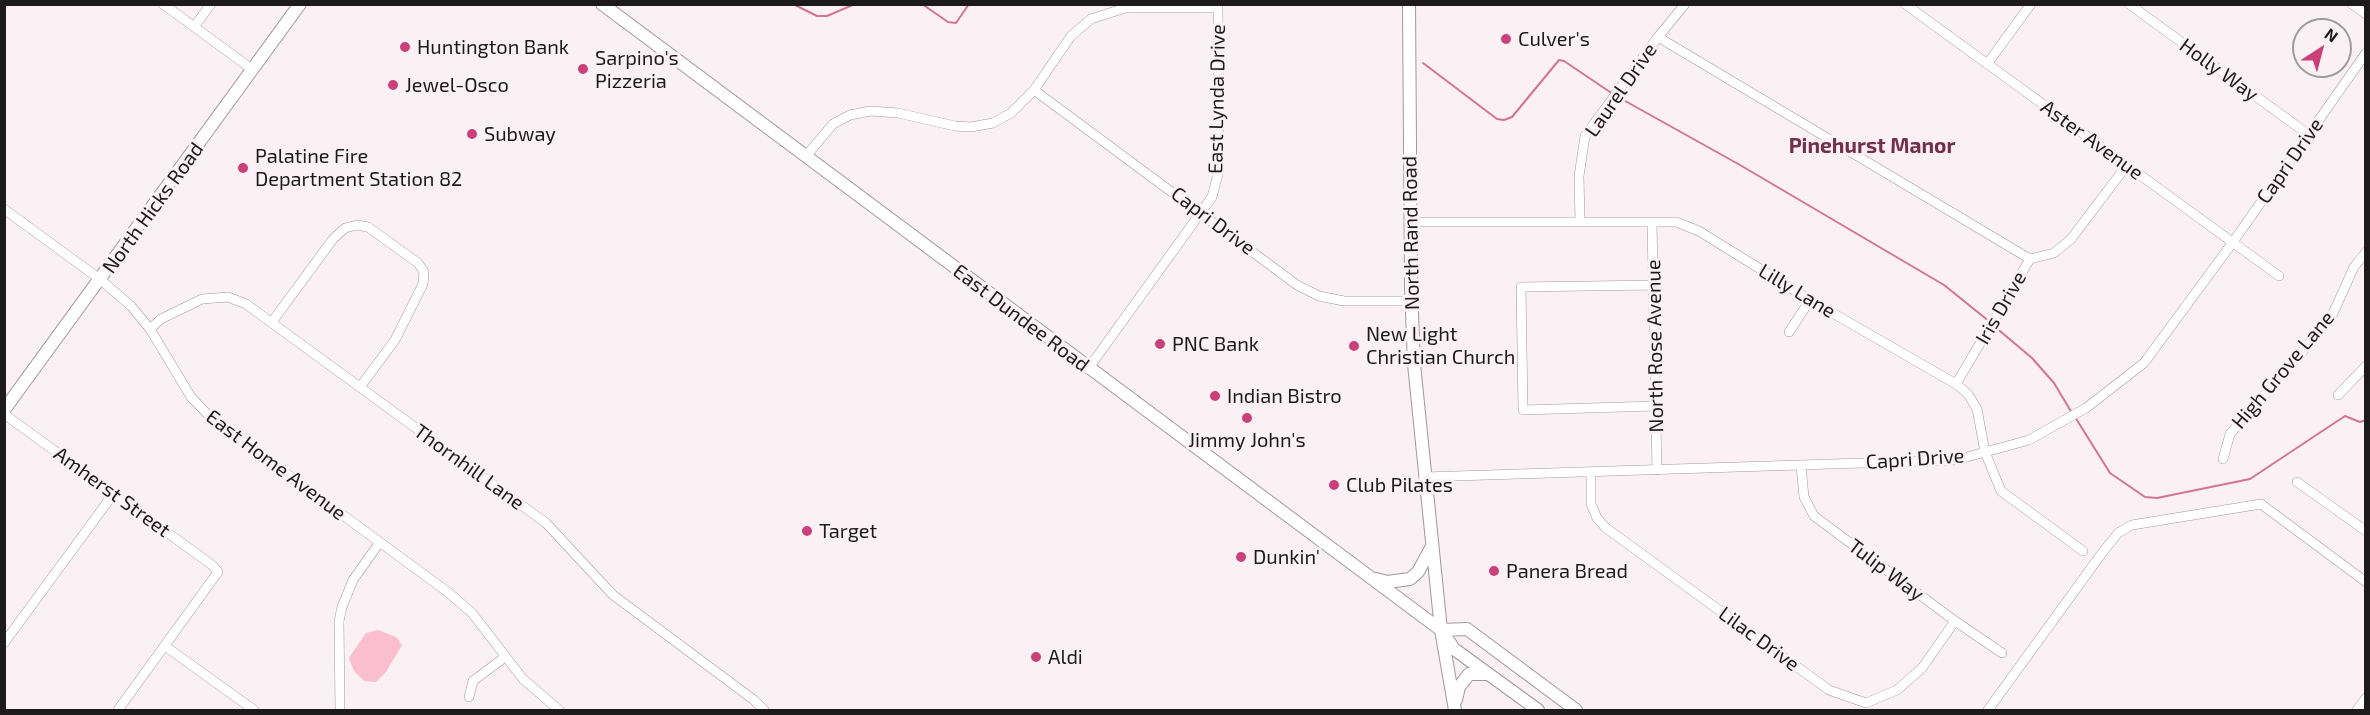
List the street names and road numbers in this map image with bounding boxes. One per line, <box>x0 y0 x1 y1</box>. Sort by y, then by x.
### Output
street label: East Lynda Drive <box>1204 24 1230 174</box>
street label: Holly Way <box>2175 33 2263 107</box>
street label: Laurel Drive <box>1580 38 1662 142</box>
street label: Aster Avenue <box>2036 95 2148 185</box>
street label: Capri Drive <box>2252 114 2328 208</box>
street label: North Hicks Road <box>97 138 209 278</box>
street label: North Rand Road <box>1398 156 1424 310</box>
street label: Capri Drive <box>1166 182 1260 260</box>
street label: East Dundee Road <box>948 259 1094 377</box>
street label: North Rose Avenue <box>1641 259 1669 433</box>
street label: Lilly Lane <box>1754 259 1840 323</box>
street label: Iris Drive <box>1971 267 2031 349</box>
street label: High Grove Lane <box>2227 306 2339 434</box>
street label: East Home Avenue <box>201 405 351 525</box>
street label: Thornhill Lane <box>409 419 529 515</box>
street label: Amherst Street <box>49 442 175 542</box>
street label: Capri Drive <box>1865 444 1965 474</box>
street label: Tulip Way <box>1843 534 1929 606</box>
street label: Lilac Drive <box>1714 602 1804 676</box>

